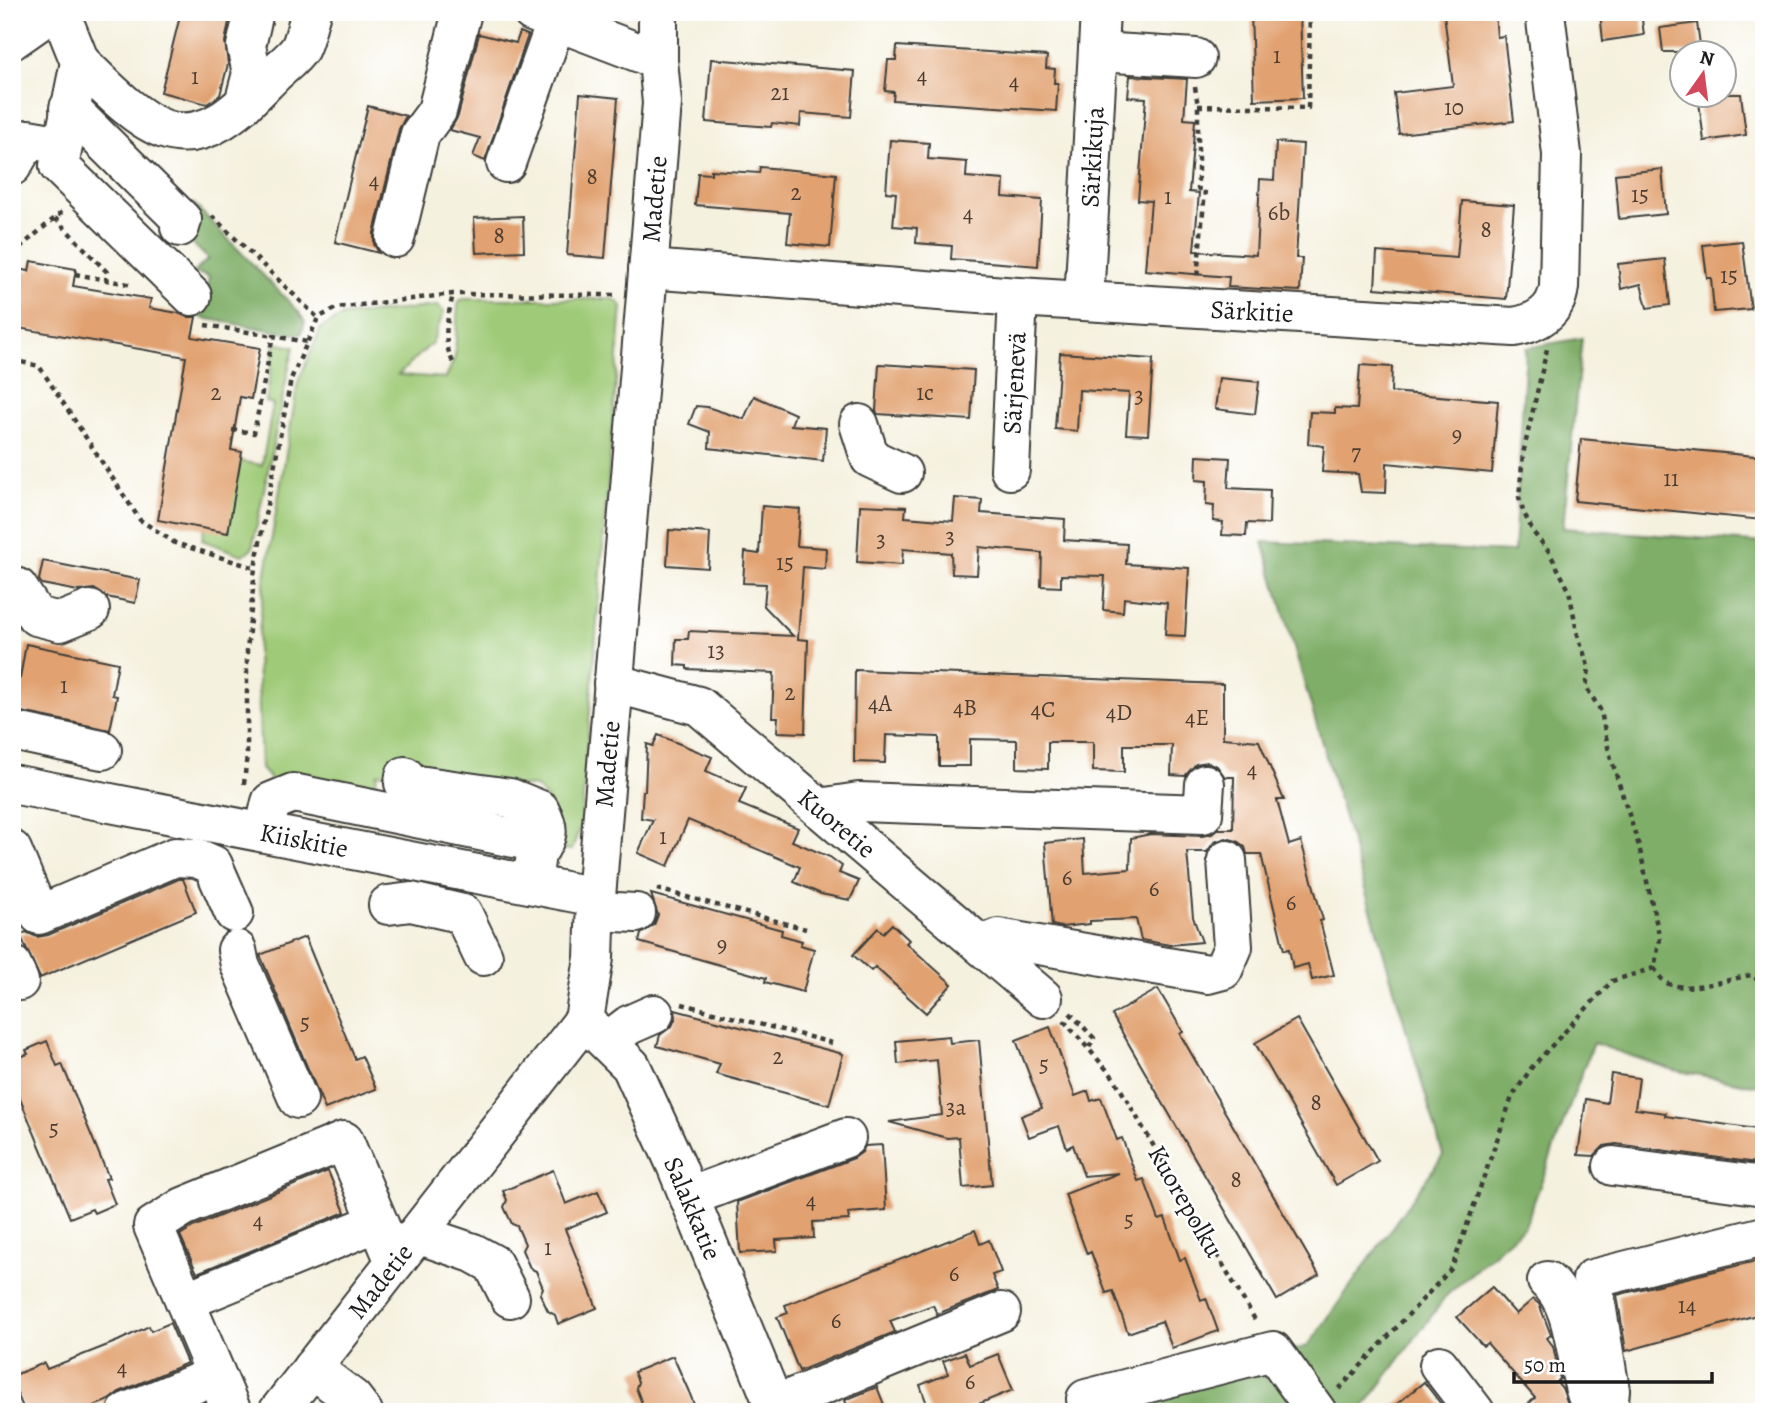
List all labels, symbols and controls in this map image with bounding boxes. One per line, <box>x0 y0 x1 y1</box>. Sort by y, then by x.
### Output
north arrow <box>1668 38 1738 108</box>
house number: 1 <box>1273 40 1281 71</box>
text: N <box>1697 44 1717 73</box>
house number: 4 <box>917 60 927 91</box>
house number: 1 <box>191 61 199 92</box>
house number: 4 <box>1009 66 1019 97</box>
house number: 21 <box>771 77 790 108</box>
house number: 10 <box>1444 92 1464 123</box>
street label: Särkikuja <box>1072 106 1113 208</box>
street label: Madetie <box>633 154 676 244</box>
house number: 8 <box>586 161 598 192</box>
house number: 4 <box>369 165 379 196</box>
house number: 2 <box>791 177 802 208</box>
house number: 15 <box>1631 179 1649 210</box>
house number: 1 <box>1164 181 1172 212</box>
house number: 6b <box>1268 197 1290 228</box>
house number: 4 <box>963 198 973 229</box>
house number: 8 <box>1480 214 1492 245</box>
house number: 8 <box>493 220 505 251</box>
house number: 15 <box>1720 260 1738 291</box>
street label: Särkitie <box>1210 292 1294 331</box>
street label: Särjenevä <box>994 331 1035 435</box>
house number: 2 <box>211 377 222 408</box>
house number: 1c <box>916 377 934 408</box>
house number: 3 <box>1134 380 1144 411</box>
house number: 9 <box>1452 419 1462 450</box>
house number: 7 <box>1351 437 1361 468</box>
house number: 11 <box>1663 463 1679 494</box>
house number: 3 <box>945 521 955 552</box>
house number: 3 <box>876 524 886 555</box>
house number: 15 <box>776 547 794 578</box>
house number: 13 <box>707 635 725 666</box>
house number: 1 <box>60 670 68 701</box>
house number: 2 <box>785 677 796 708</box>
house number: 4A <box>868 688 892 719</box>
house number: 4B <box>953 692 977 723</box>
house number: 4C <box>1031 694 1055 725</box>
house number: 4D <box>1106 697 1132 728</box>
house number: 4E <box>1185 702 1209 733</box>
street label: Madetie <box>586 719 629 809</box>
house number: 4 <box>1247 754 1257 785</box>
street label: Kuoretie <box>790 780 883 866</box>
street label: Kiiskitie <box>257 815 351 866</box>
house number: 1 <box>659 821 667 852</box>
house number: 6 <box>1062 862 1072 893</box>
house number: 6 <box>1149 873 1159 904</box>
house number: 6 <box>1286 887 1296 918</box>
house number: 9 <box>717 929 727 960</box>
house number: 5 <box>300 1007 310 1038</box>
house number: 2 <box>773 1041 784 1072</box>
house number: 5 <box>1039 1049 1049 1080</box>
house number: 8 <box>1310 1087 1322 1118</box>
house number: 3a <box>946 1092 966 1123</box>
house number: 5 <box>49 1113 59 1144</box>
street label: Kuorepolku <box>1139 1139 1232 1265</box>
street label: Salakkatie <box>655 1151 730 1265</box>
house number: 8 <box>1230 1164 1242 1195</box>
house number: 4 <box>806 1185 816 1216</box>
house number: 5 <box>1124 1204 1134 1235</box>
house number: 4 <box>253 1205 263 1236</box>
house number: 1 <box>544 1232 552 1263</box>
street label: Madetie <box>340 1236 421 1326</box>
house number: 6 <box>949 1258 959 1289</box>
house number: 14 <box>1678 1290 1696 1321</box>
house number: 6 <box>831 1305 841 1336</box>
scale bar <box>1514 1340 1711 1384</box>
text: 50 m <box>1524 1351 1566 1379</box>
house number: 4 <box>117 1352 127 1383</box>
house number: 6 <box>965 1366 975 1397</box>

